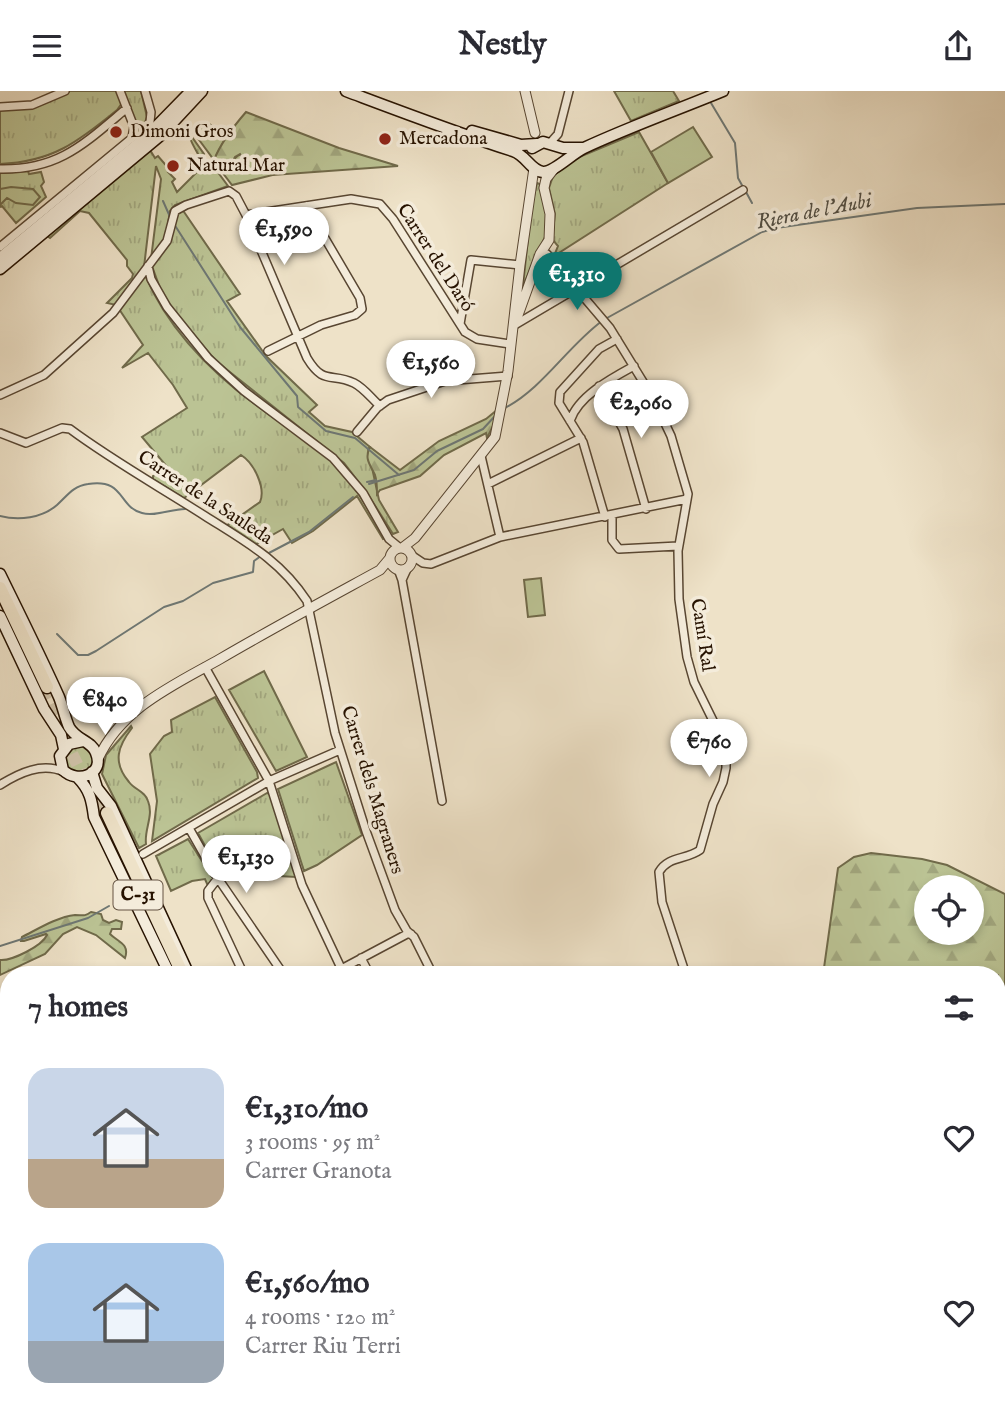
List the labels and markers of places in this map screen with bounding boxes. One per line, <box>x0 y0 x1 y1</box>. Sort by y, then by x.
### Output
place label: Dimoni Gros <box>130 120 233 144</box>
marker: Dimoni Gros <box>108 124 124 140</box>
place label: Mercadona <box>399 127 488 151</box>
marker: Mercadona <box>377 131 393 147</box>
place label: Natural Mar <box>187 154 285 178</box>
marker: Natural Mar <box>165 158 181 174</box>
pin: €1,590 <box>227 207 341 267</box>
pin: €1,310 <box>520 253 634 312</box>
pin: €1,560 <box>374 341 488 400</box>
pin: €2,060 <box>584 381 698 440</box>
pin: €840 <box>64 677 146 737</box>
pin: €760 <box>668 719 750 779</box>
pin: €1,130 <box>189 835 303 895</box>

